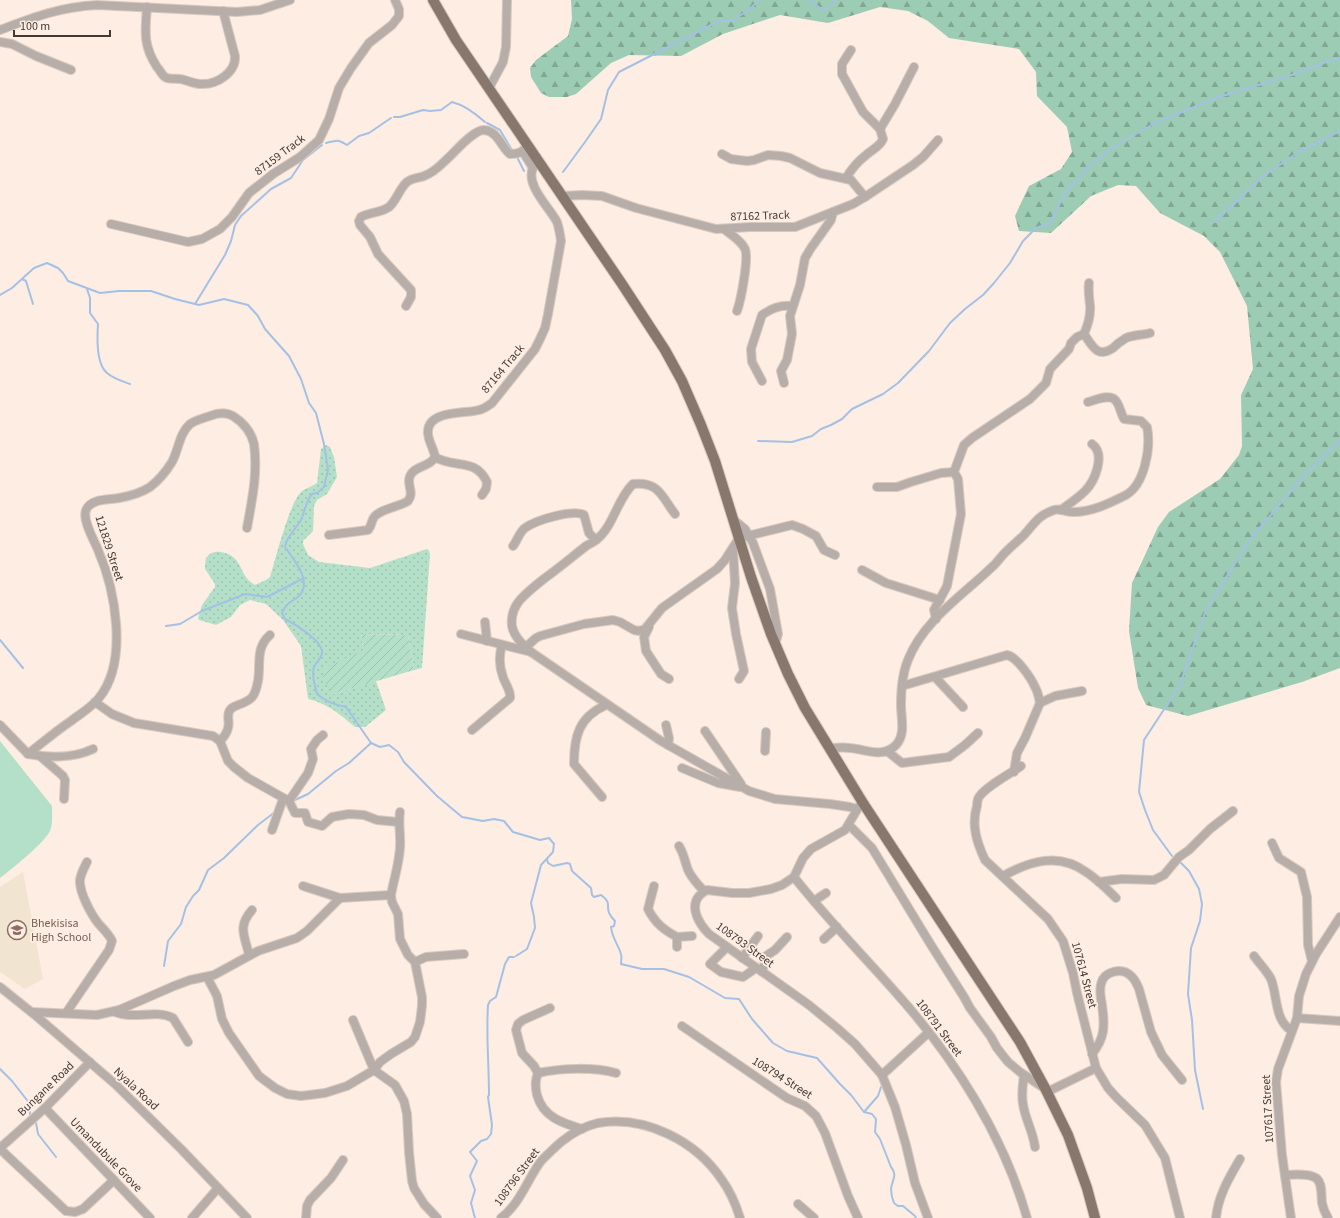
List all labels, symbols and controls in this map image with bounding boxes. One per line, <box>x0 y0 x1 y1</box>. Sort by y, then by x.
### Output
scale bar <box>14 12 110 38</box>
text: 100 m <box>20 18 50 35</box>
street label: 87159 Track <box>251 130 309 180</box>
street label: 87162 Track <box>730 206 790 226</box>
street label: 87164 Track <box>477 341 529 397</box>
street label: 121829 Street <box>90 513 128 583</box>
place label: Bhekisisa High School <box>31 915 91 946</box>
street label: 108793 Street <box>712 918 778 972</box>
school or university icon: Bhekisisa High School <box>6 919 28 941</box>
street label: 107614 Street <box>1067 940 1101 1010</box>
street label: 108791 Street <box>912 996 966 1060</box>
street label: 108794 Street <box>749 1053 815 1103</box>
street label: Bungane Road <box>14 1058 78 1120</box>
street label: Nyala Road <box>110 1064 162 1114</box>
street label: 107617 Street <box>1258 1074 1278 1144</box>
street label: Umandubule Grove <box>66 1114 146 1196</box>
street label: 108796 Street <box>490 1144 544 1210</box>

